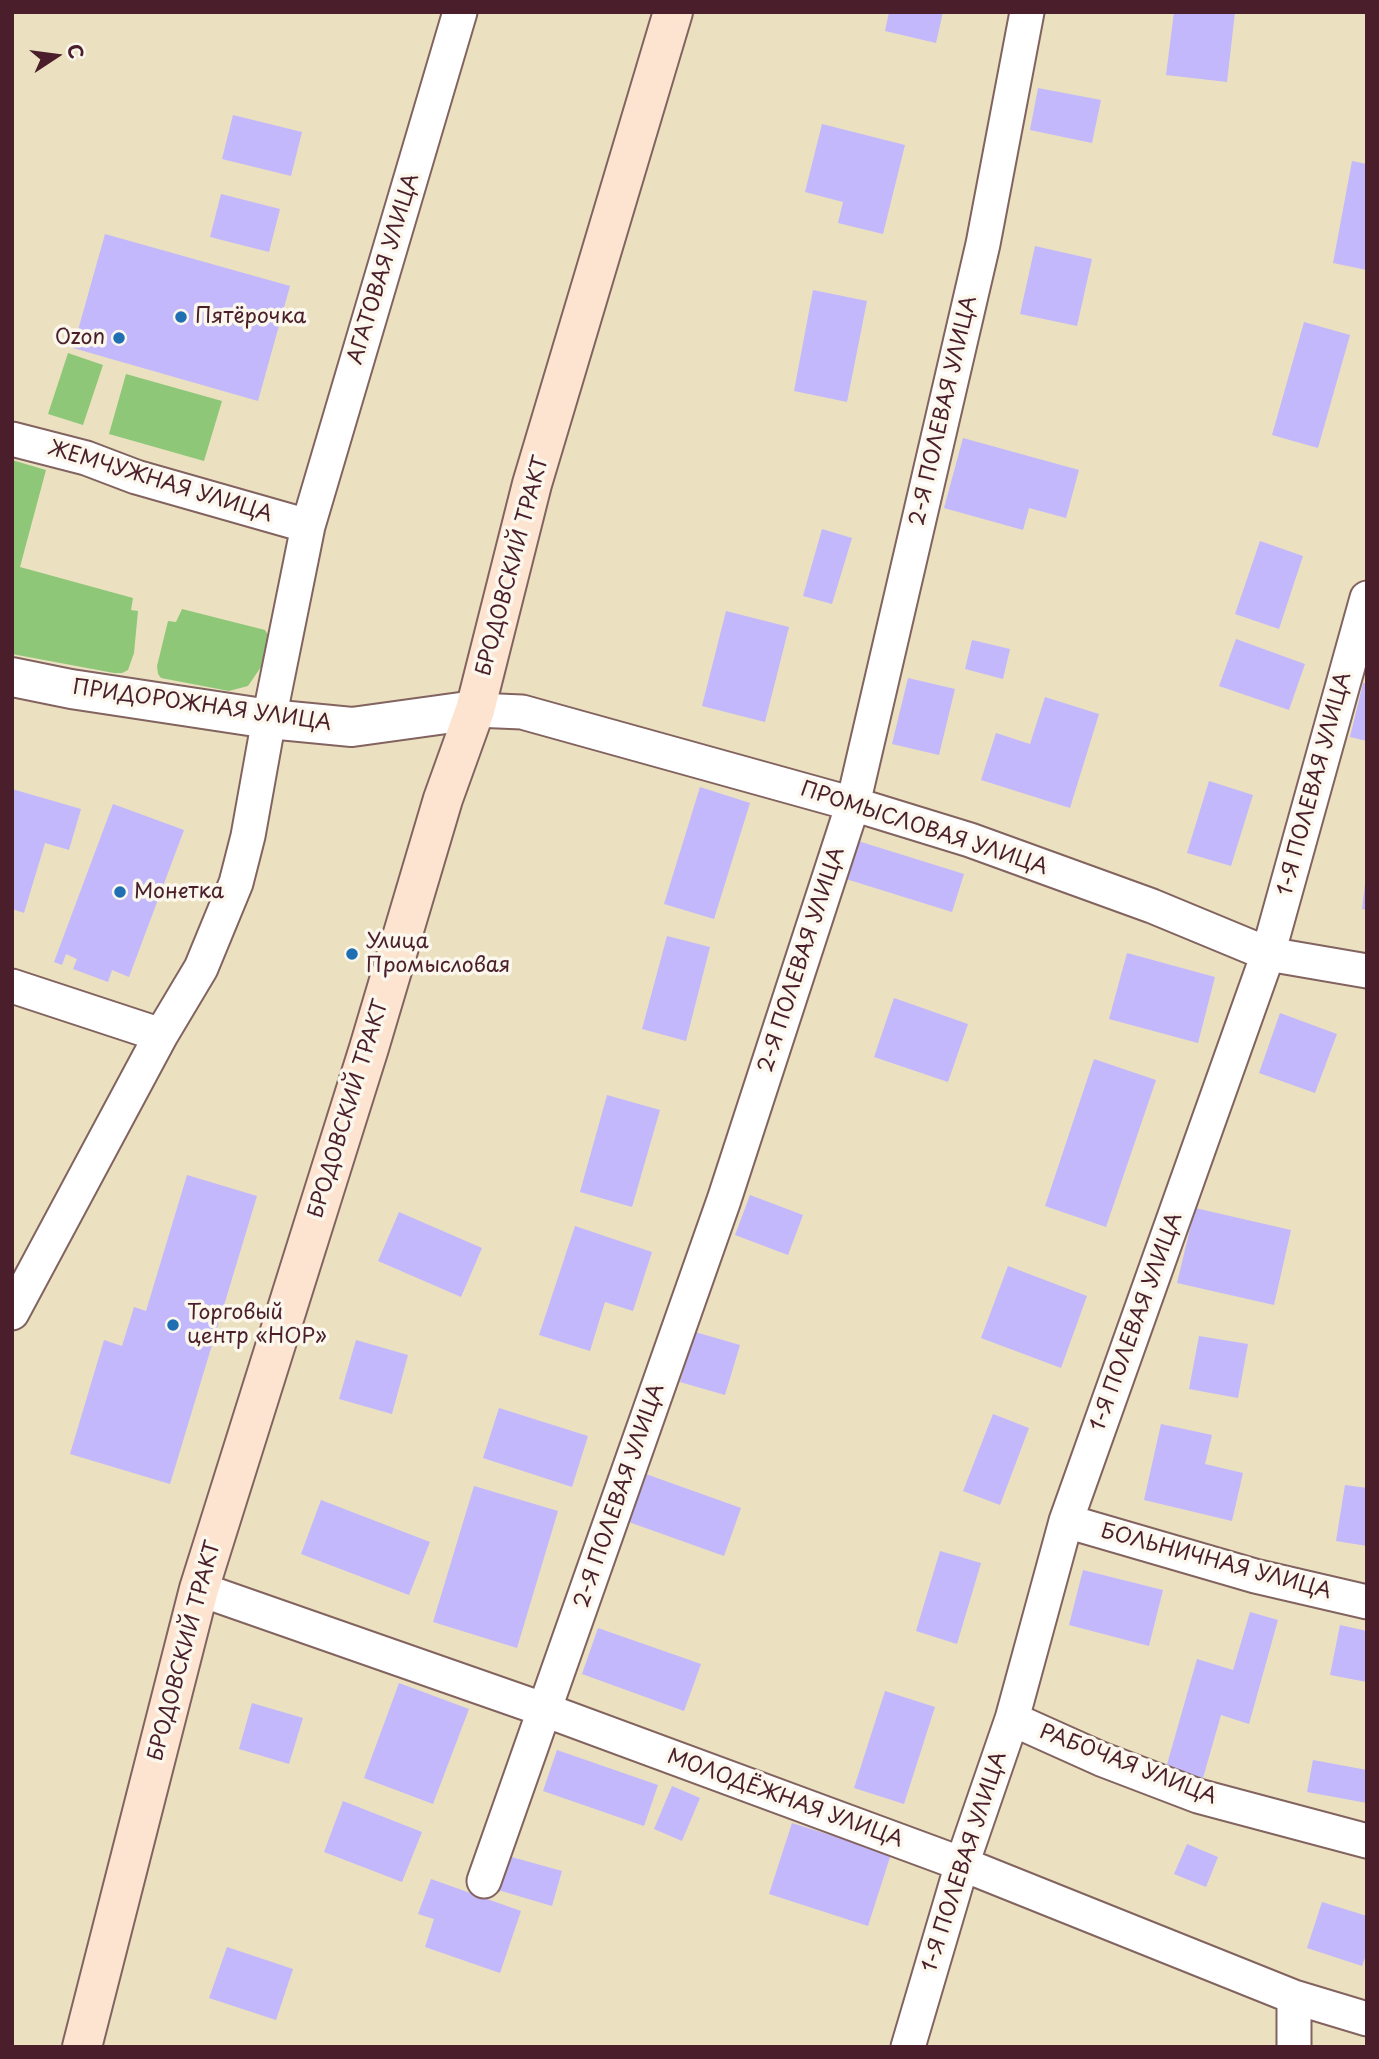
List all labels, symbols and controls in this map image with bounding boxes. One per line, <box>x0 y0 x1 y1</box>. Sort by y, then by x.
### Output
north arrow <box>21 21 91 91</box>
text: С <box>61 41 92 61</box>
street label: АГАТОВАЯ УЛИЦА <box>343 171 425 367</box>
street label: 2-Я ПОЛЕВАЯ УЛИЦА <box>905 293 983 529</box>
place label: Пятёрочка <box>195 304 306 330</box>
marker: Пятёрочка <box>173 309 189 325</box>
place label: Ozon <box>55 325 105 351</box>
marker: Ozon <box>111 330 127 346</box>
street label: ЖЕМЧУЖНАЯ УЛИЦА <box>45 436 275 528</box>
street label: БРОДОВСКИЙ ТРАКТ <box>471 453 555 679</box>
street label: 1-Я ПОЛЕВАЯ УЛИЦА <box>1273 669 1357 899</box>
street label: ПРИДОРОЖНАЯ УЛИЦА <box>71 675 333 737</box>
street label: ПРОМЫСЛОВАЯ УЛИЦА <box>797 777 1051 881</box>
street label: 2-Я ПОЛЕВАЯ УЛИЦА <box>754 844 850 1076</box>
place label: Монетка <box>134 879 224 905</box>
marker: Монетка <box>112 884 128 900</box>
place label: Улица Промысловая <box>366 929 510 979</box>
marker: Улица Промысловая <box>344 946 360 962</box>
street label: БРОДОВСКИЙ ТРАКТ <box>304 997 394 1221</box>
street label: 1-Я ПОЛЕВАЯ УЛИЦА <box>1086 1209 1188 1435</box>
place label: Торговый центр «НОР» <box>187 1300 327 1350</box>
marker: Торговый центр «НОР» <box>165 1317 181 1333</box>
street label: 2-Я ПОЛЕВАЯ УЛИЦА <box>570 1380 670 1612</box>
street label: БОЛЬНИЧНАЯ УЛИЦА <box>1098 1519 1334 1605</box>
street label: БРОДОВСКИЙ ТРАКТ <box>143 1538 227 1764</box>
street label: РАБОЧАЯ УЛИЦА <box>1036 1720 1220 1810</box>
street label: МОЛОДЁЖНАЯ УЛИЦА <box>664 1745 906 1853</box>
street label: 1-Я ПОЛЕВАЯ УЛИЦА <box>917 1749 1013 1975</box>

